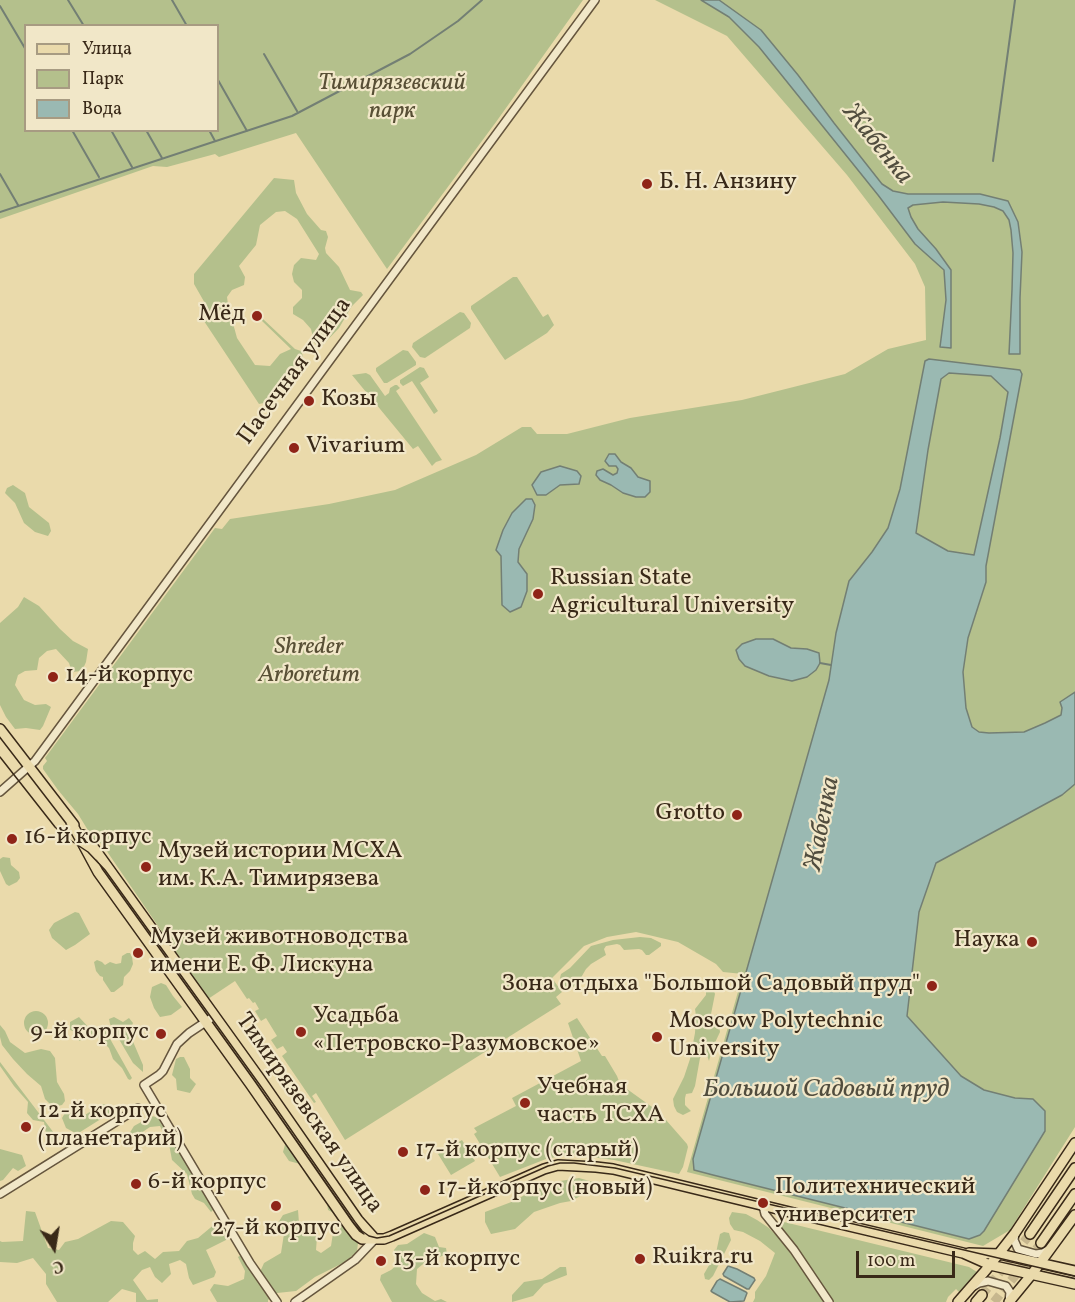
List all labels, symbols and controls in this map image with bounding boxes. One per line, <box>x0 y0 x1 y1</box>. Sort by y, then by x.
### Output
legend <box>24 24 219 132</box>
text: Улица <box>82 37 132 62</box>
text: Парк <box>82 67 124 92</box>
park label: Тимирязевский парк <box>318 71 466 127</box>
text: Вода <box>82 97 122 122</box>
water label: Жабенка <box>834 98 918 192</box>
place label: Б. Н. Анзину <box>659 170 797 198</box>
marker: Б. Н. Анзину <box>640 177 654 191</box>
street label: Пасечная улица <box>233 293 359 451</box>
place label: Мёд <box>198 302 245 330</box>
marker: Мёд <box>250 309 264 323</box>
place label: Козы <box>321 387 376 415</box>
marker: Козы <box>302 394 316 408</box>
place label: Vivarium <box>306 434 405 462</box>
marker: Vivarium <box>287 441 301 455</box>
place label: Russian State Agricultural University <box>550 566 794 622</box>
marker: Russian State Agricultural University <box>531 587 545 601</box>
park label: Shreder Arboretum <box>258 635 360 691</box>
place label: 14-й корпус <box>65 663 193 691</box>
marker: 14-й корпус <box>46 670 60 684</box>
water label: Жабенка <box>800 774 848 874</box>
place label: Grotto <box>655 801 725 829</box>
marker: Grotto <box>730 808 744 822</box>
place label: 16-й корпус <box>24 825 152 853</box>
marker: 16-й корпус <box>5 832 19 846</box>
place label: Музей истории МСХА им. К.А. Тимирязева <box>158 839 402 895</box>
marker: Музей истории МСХА им. К.А. Тимирязева <box>139 860 153 874</box>
place label: Музей животноводства имени Е. Ф. Лискуна <box>150 925 409 981</box>
place label: Наука <box>953 928 1020 956</box>
marker: Наука <box>1025 935 1039 949</box>
marker: Музей животноводства имени Е. Ф. Лискуна <box>131 946 145 960</box>
place label: Зона отдыха "Большой Садовый пруд" <box>501 972 920 1000</box>
marker: Зона отдыха "Большой Садовый пруд" <box>925 979 939 993</box>
place label: Усадьба «Петровско-Разумовское» <box>313 1004 600 1060</box>
street label: Тимирязевская улица <box>228 1008 388 1220</box>
place label: Moscow Polytechnic University <box>669 1009 883 1065</box>
place label: 9-й корпус <box>30 1020 149 1048</box>
marker: Усадьба «Петровско-Разумовское» <box>294 1025 308 1039</box>
marker: 9-й корпус <box>154 1027 168 1041</box>
marker: Moscow Polytechnic University <box>650 1030 664 1044</box>
place label: Учебная часть ТСХА <box>537 1075 664 1131</box>
water label: Большой Садовый пруд <box>703 1075 949 1107</box>
marker: Учебная часть ТСХА <box>518 1096 532 1110</box>
place label: 12-й корпус (планетарий) <box>38 1099 183 1155</box>
marker: 12-й корпус (планетарий) <box>19 1120 33 1134</box>
place label: 17-й корпус (старый) <box>415 1138 639 1166</box>
marker: 17-й корпус (старый) <box>396 1145 410 1159</box>
place label: 6-й корпус <box>148 1170 266 1198</box>
place label: Политехнический университет <box>775 1175 975 1231</box>
place label: 17-й корпус (новый) <box>437 1176 652 1204</box>
marker: 6-й корпус <box>129 1177 143 1191</box>
marker: 17-й корпус (новый) <box>418 1183 432 1197</box>
marker: Политехнический университет <box>756 1196 770 1210</box>
marker: 27-й корпус <box>269 1199 283 1213</box>
place label: 27-й корпус <box>212 1216 340 1244</box>
north arrow <box>24 1218 84 1278</box>
scale bar <box>859 1239 958 1277</box>
place label: Ruikra.ru <box>652 1245 754 1273</box>
place label: 13-й корпус <box>393 1247 520 1275</box>
text: 100 m <box>867 1249 916 1274</box>
marker: Ruikra.ru <box>633 1252 647 1266</box>
text: С <box>50 1254 65 1277</box>
marker: 13-й корпус <box>374 1254 388 1268</box>

